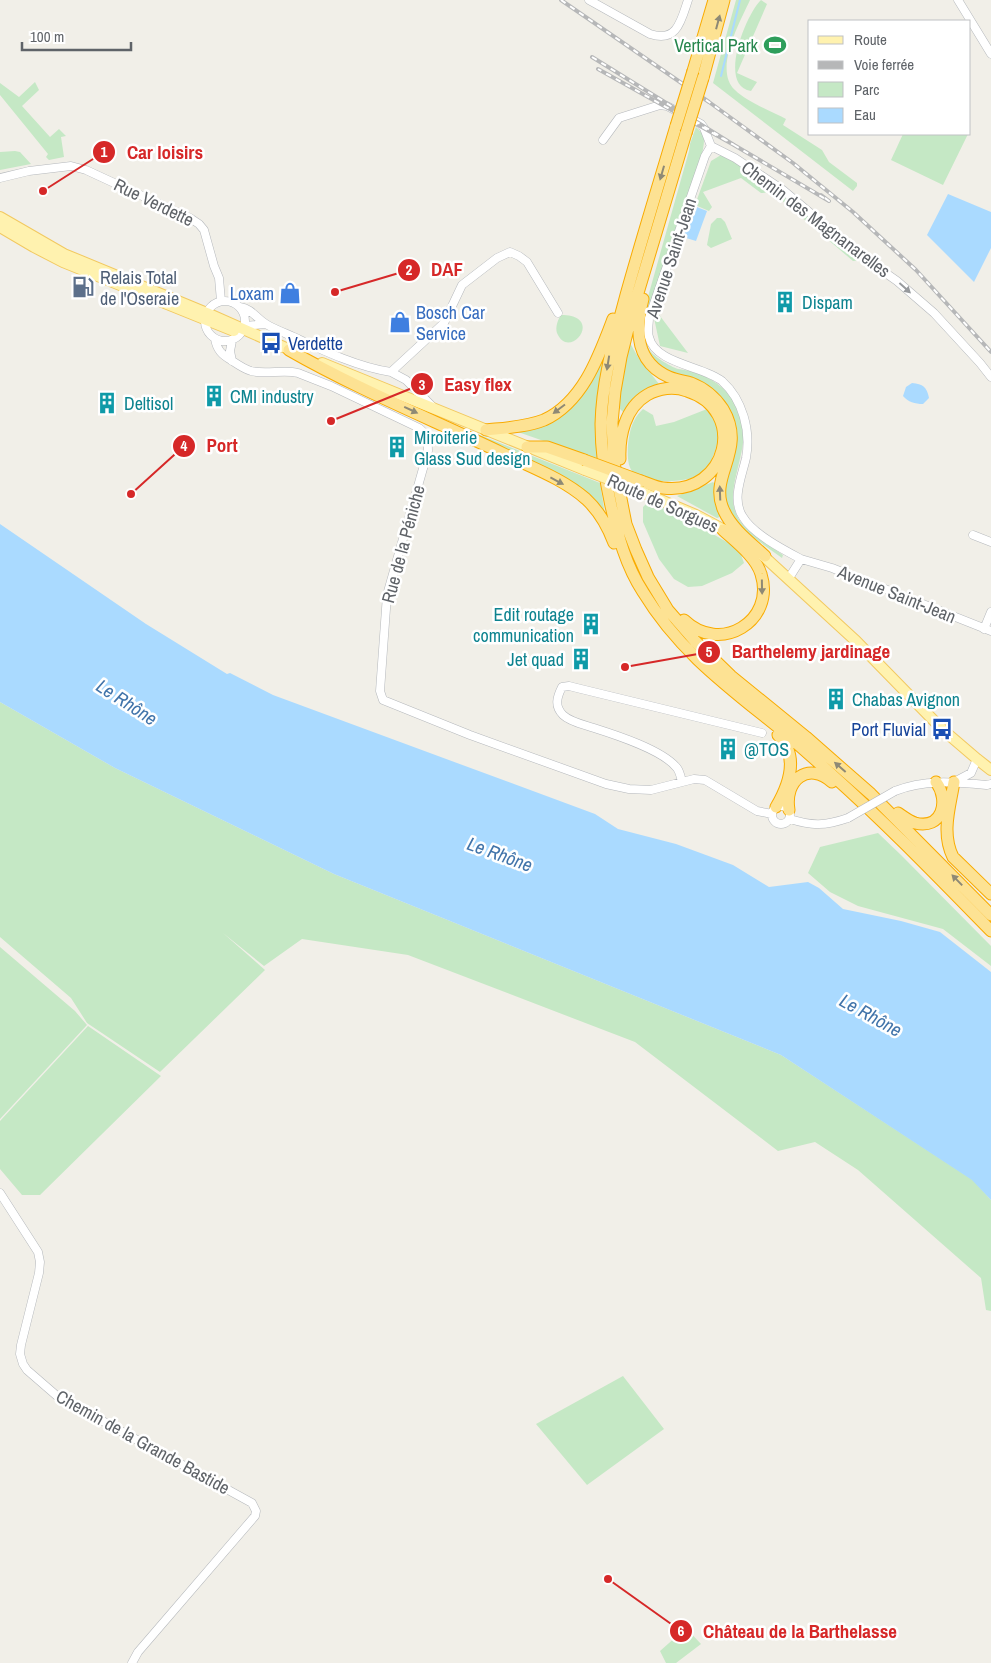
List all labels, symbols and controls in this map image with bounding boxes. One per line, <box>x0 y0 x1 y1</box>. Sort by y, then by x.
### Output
one-way arrow <box>714 15 722 30</box>
scale bar <box>22 20 131 52</box>
legend <box>808 20 971 135</box>
text: 100 m <box>30 26 64 47</box>
text: Route <box>854 29 887 50</box>
sports icon: Vertical Park <box>762 32 788 58</box>
place label: Vertical Park <box>674 33 759 58</box>
text: Voie ferrée <box>854 54 914 75</box>
text: Parc <box>854 79 879 100</box>
text: Eau <box>854 104 876 125</box>
callout: Car loisirs <box>92 135 213 169</box>
text: Car loisirs <box>127 139 203 165</box>
text: 1 <box>101 141 108 162</box>
street label: Chemin des Magnanarelles <box>736 155 896 283</box>
one-way arrow <box>658 166 666 181</box>
street label: Rue Verdette <box>110 172 198 232</box>
street label: Avenue Saint-Jean <box>639 195 702 322</box>
callout: DAF <box>396 253 473 287</box>
text: DAF <box>431 256 463 282</box>
text: 2 <box>406 259 413 280</box>
place label: Relais Total de l'Oseraie <box>100 265 179 311</box>
fuel station icon: Relais Total de l'Oseraie <box>70 274 96 300</box>
shop icon: Loxam <box>277 280 303 306</box>
place label: Loxam <box>230 281 274 306</box>
one-way arrow <box>899 282 911 294</box>
building icon: Dispam <box>772 289 798 315</box>
place label: Dispam <box>802 290 853 315</box>
place label: Bosch Car Service <box>416 300 485 346</box>
shop icon: Bosch Car Service <box>387 309 413 335</box>
bus stop icon: Verdette <box>258 330 284 356</box>
place label: Verdette <box>288 331 343 356</box>
one-way arrow <box>604 356 612 372</box>
callout: Easy flex <box>409 367 522 401</box>
text: Easy flex <box>444 371 512 397</box>
text: 3 <box>419 374 426 395</box>
building icon: CMI industry <box>201 383 227 409</box>
place label: CMI industry <box>230 384 314 409</box>
building icon: Deltisol <box>94 390 120 416</box>
place label: Deltisol <box>124 391 173 416</box>
one-way arrow <box>552 404 566 414</box>
one-way arrow <box>404 407 418 415</box>
place label: Miroiterie Glass Sud design <box>414 425 531 471</box>
callout: Port <box>171 429 247 463</box>
text: Port <box>206 432 238 458</box>
building icon: Miroiterie Glass Sud design <box>384 434 410 460</box>
text: 4 <box>181 435 188 456</box>
street label: Route de Sorgues <box>604 467 722 539</box>
one-way arrow <box>550 477 565 485</box>
street label: Rue de la Péniche <box>375 482 431 606</box>
one-way arrow <box>716 485 724 501</box>
street label: Avenue Saint-Jean <box>833 559 960 629</box>
one-way arrow <box>758 580 766 596</box>
place label: Edit routage communication <box>473 602 574 648</box>
building icon: Edit routage communication <box>578 611 604 637</box>
callout: Barthelemy jardinage <box>697 635 900 669</box>
text: Barthelemy jardinage <box>732 638 891 664</box>
text: 5 <box>706 641 713 662</box>
building icon: Jet quad <box>568 646 594 672</box>
place label: Jet quad <box>507 647 564 672</box>
water label: Le Rhône <box>92 673 162 731</box>
building icon: Chabas Avignon <box>823 686 849 712</box>
place label: Chabas Avignon <box>852 687 960 712</box>
bus stop icon: Port Fluvial <box>929 716 955 742</box>
place label: Port Fluvial <box>851 717 926 742</box>
building icon: @TOS <box>715 736 741 762</box>
place label: @TOS <box>744 737 789 762</box>
one-way arrow <box>835 761 847 773</box>
water label: Le Rhône <box>464 830 536 878</box>
one-way arrow <box>951 875 963 887</box>
water label: Le Rhône <box>835 987 907 1043</box>
street label: Chemin de la Grande Bastide <box>52 1384 234 1500</box>
callout: Château de la Barthelasse <box>668 1614 907 1648</box>
text: Château de la Barthelasse <box>703 1618 897 1644</box>
text: 6 <box>678 1620 685 1641</box>

